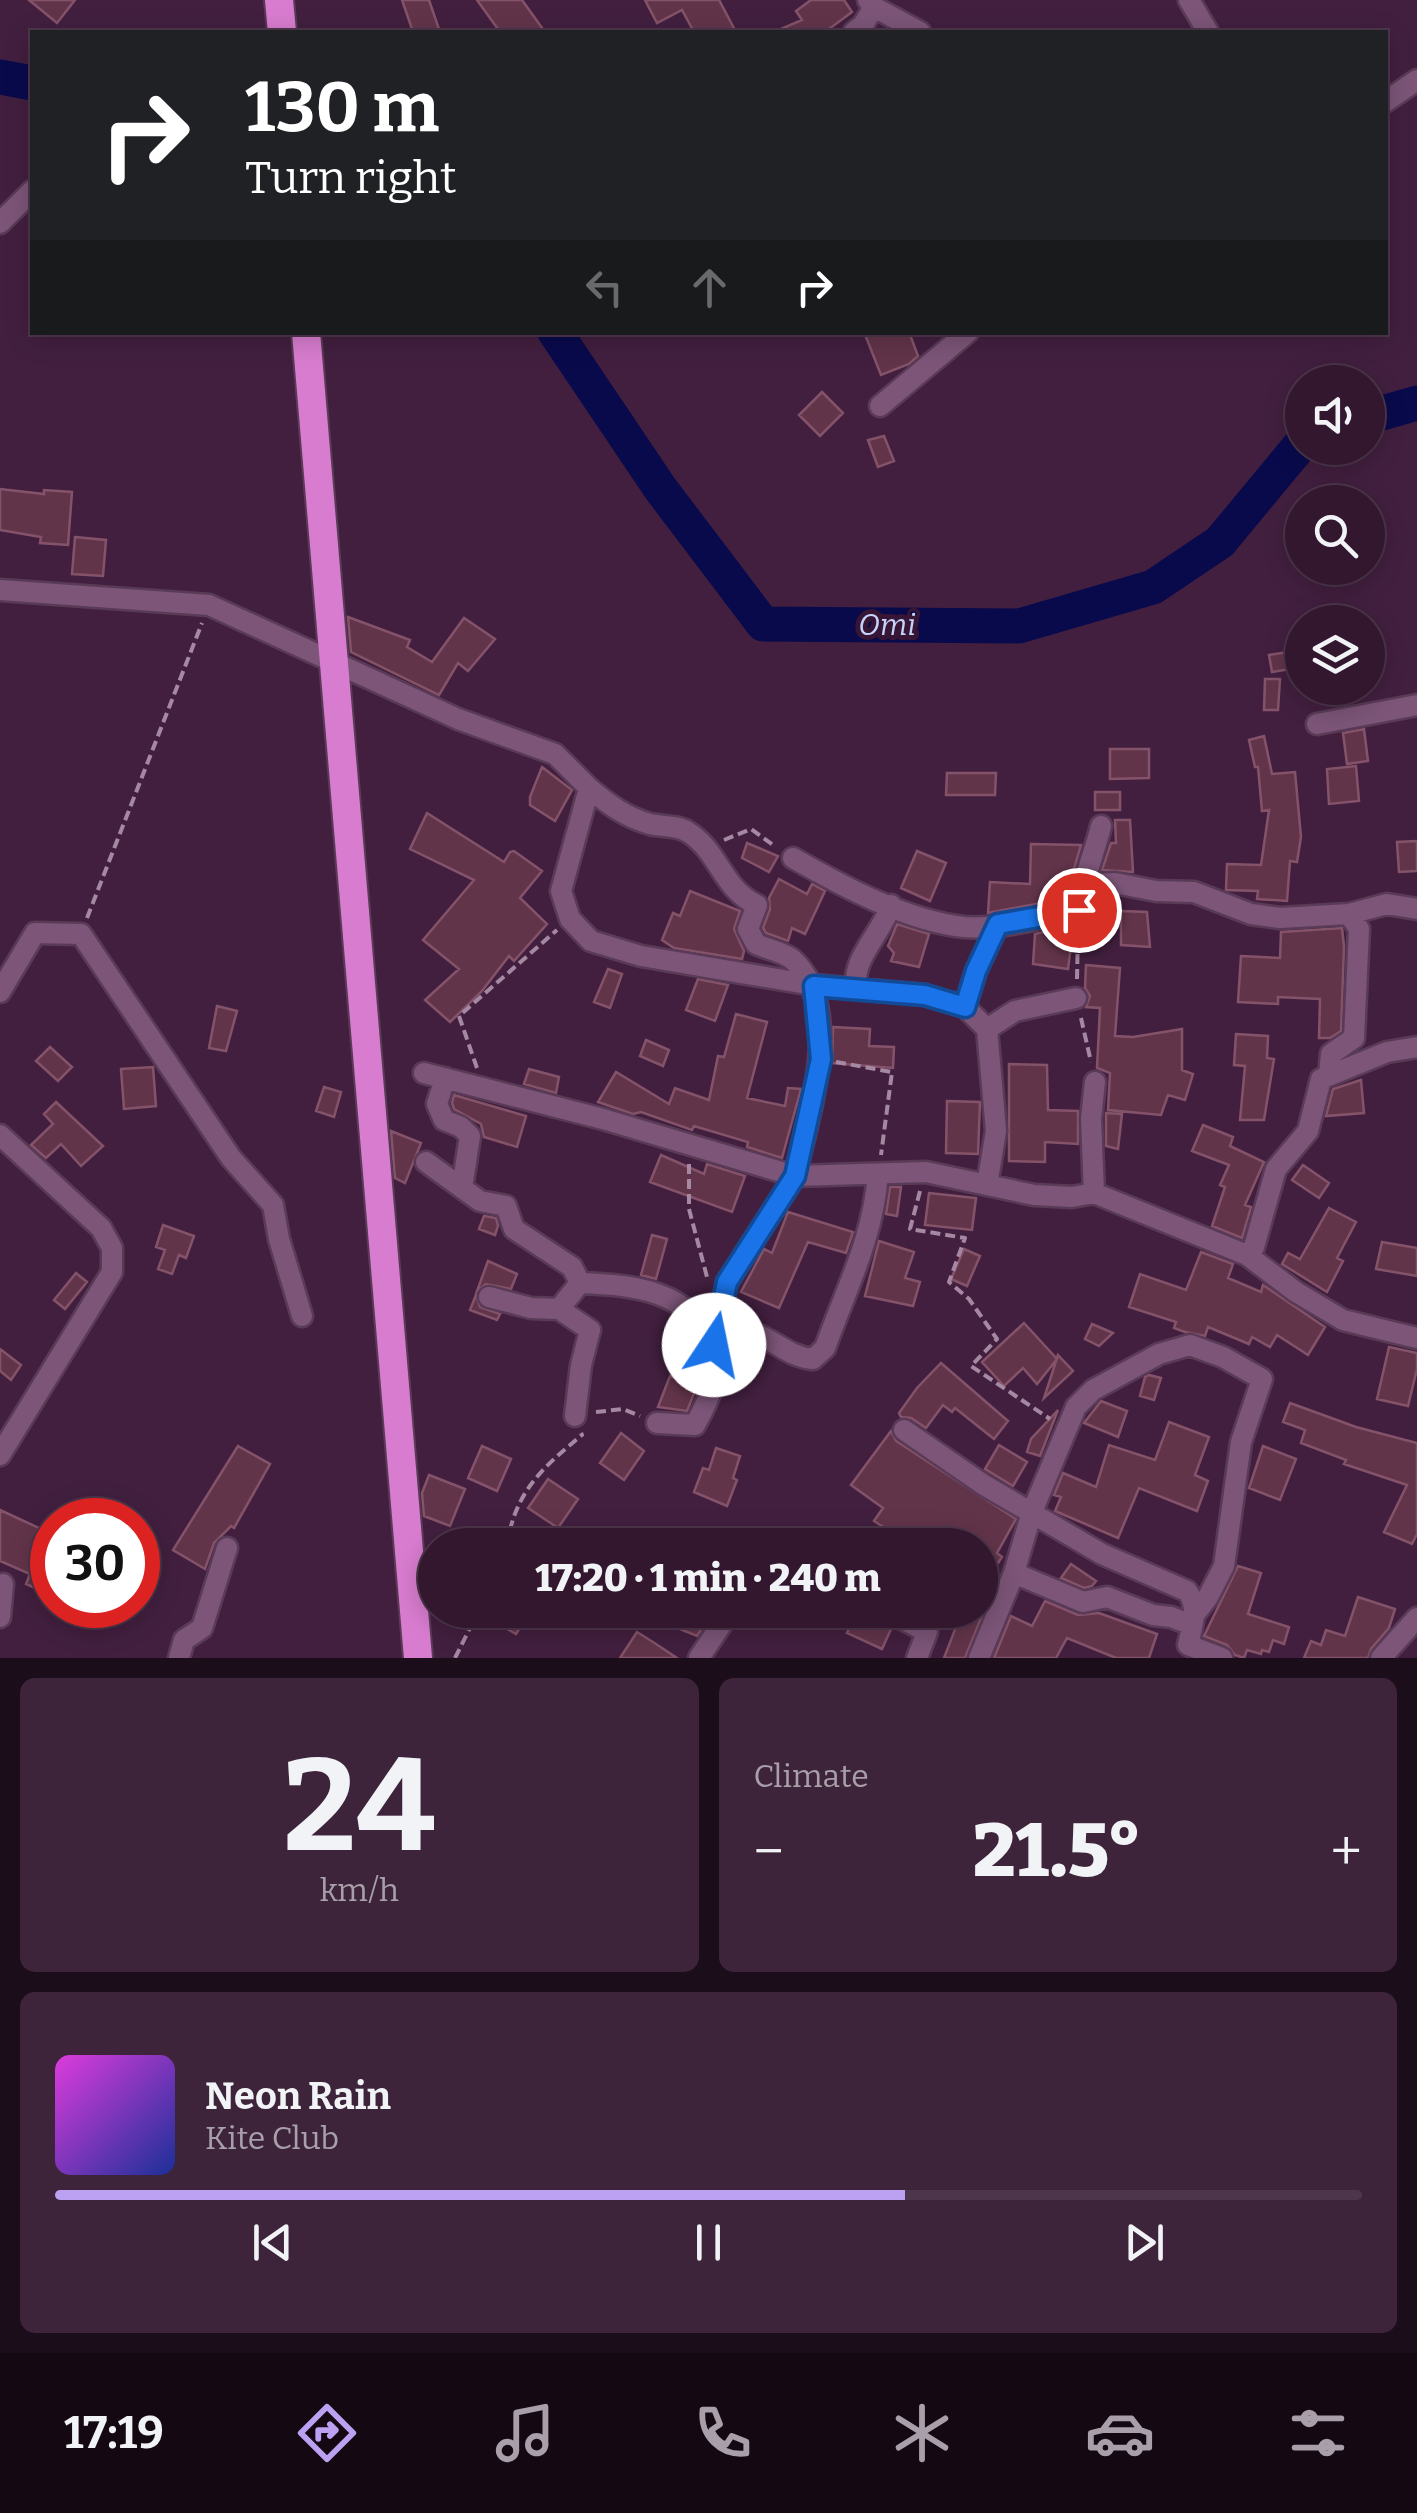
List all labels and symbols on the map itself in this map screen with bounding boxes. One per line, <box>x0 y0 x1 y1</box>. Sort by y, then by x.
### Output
water label: Omi <box>858 607 916 643</box>
pin <box>1037 868 1122 953</box>
position arrow <box>662 1293 766 1397</box>
speed limit sign: 30 <box>30 1498 160 1628</box>

